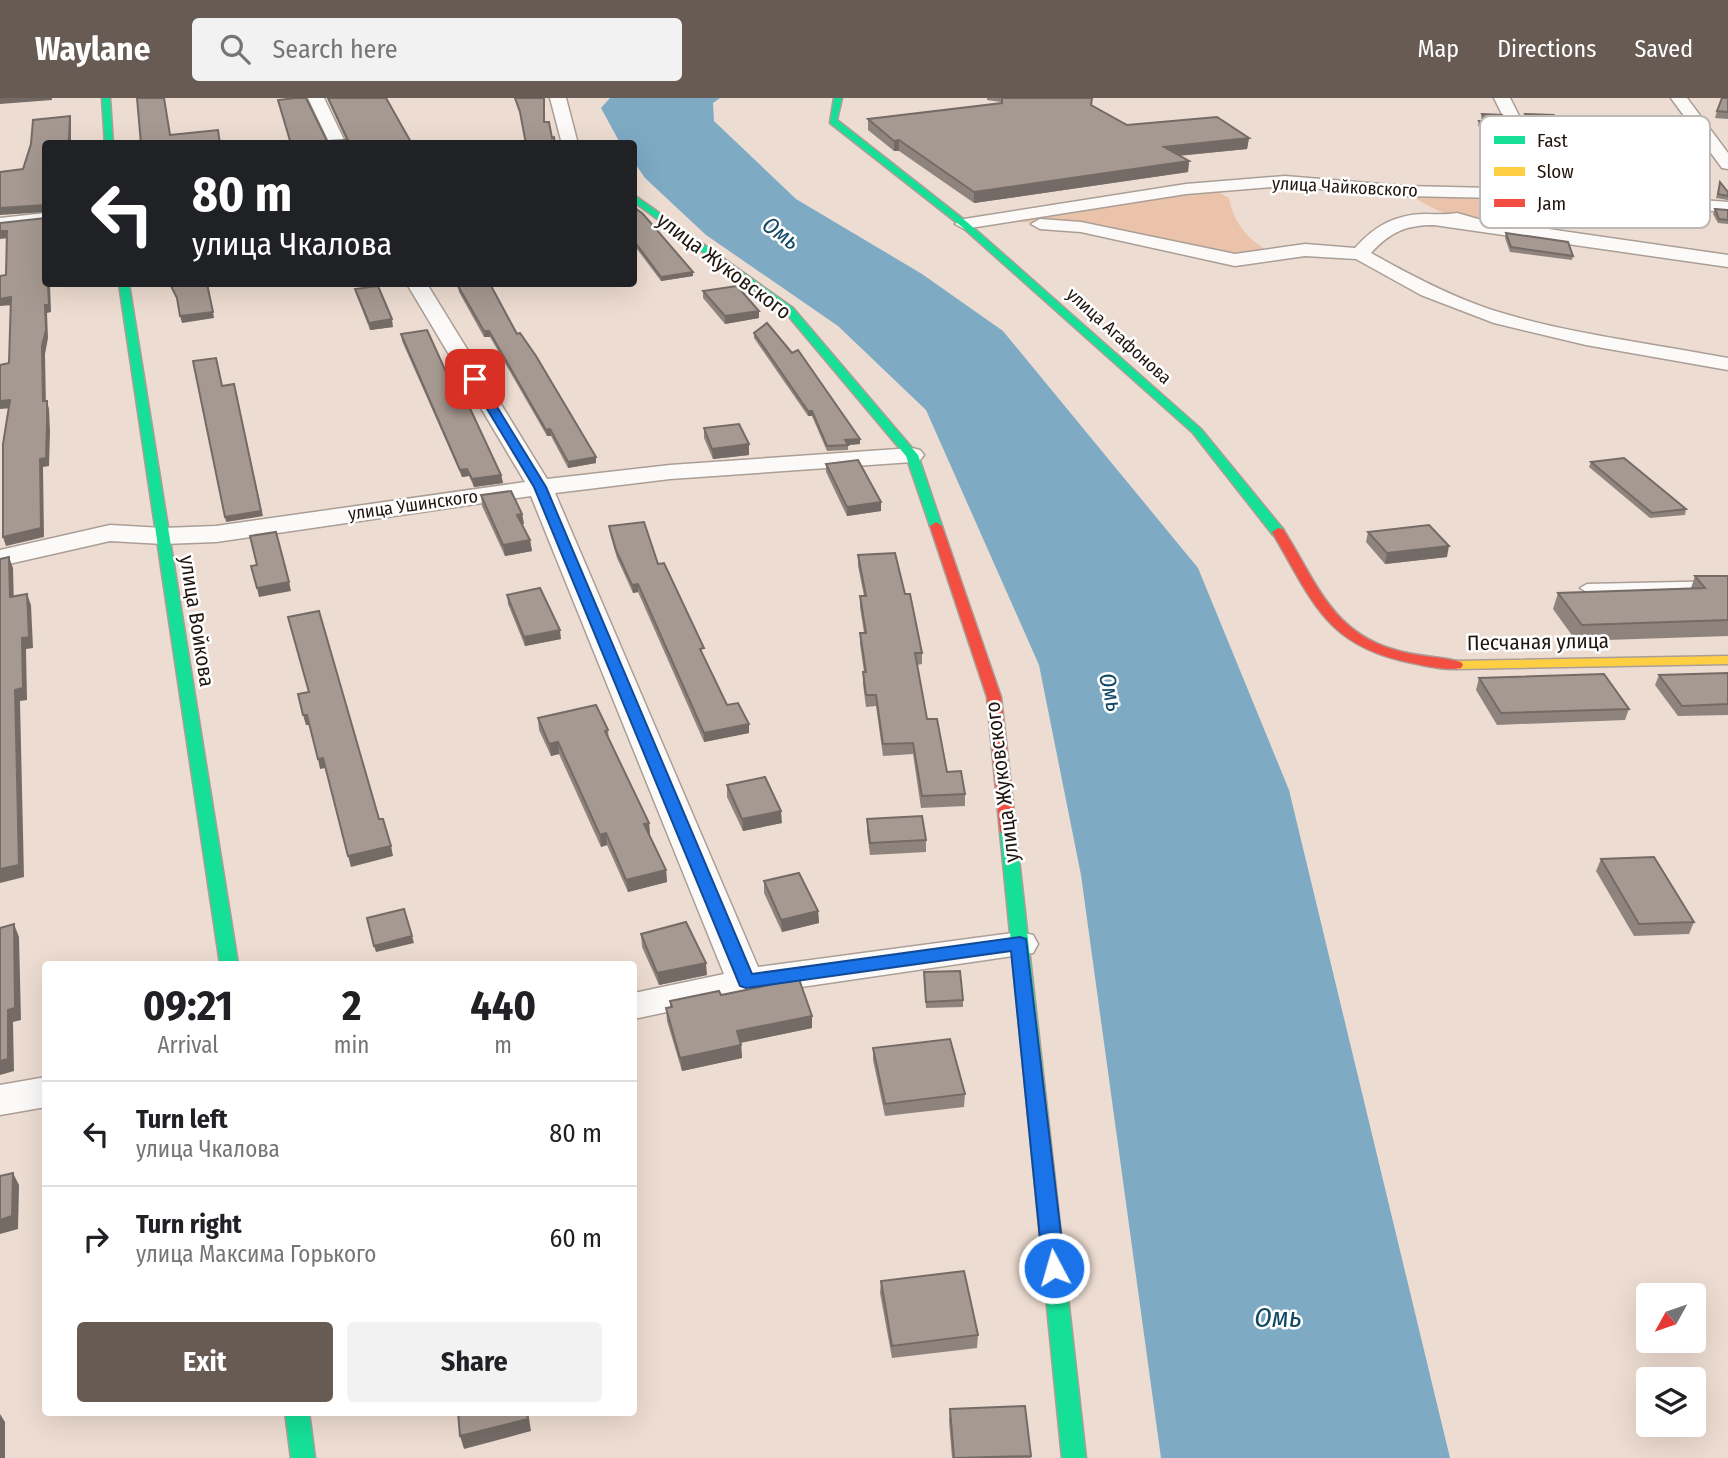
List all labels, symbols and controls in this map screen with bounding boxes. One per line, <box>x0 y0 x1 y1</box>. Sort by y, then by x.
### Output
search box <box>192 18 682 81</box>
text: Waylane <box>35 29 150 69</box>
icon: search <box>216 30 254 68</box>
text: Search here <box>272 34 398 65</box>
text: Map <box>1418 35 1459 63</box>
text: Directions <box>1497 35 1596 63</box>
text: Saved <box>1634 35 1693 63</box>
legend <box>1480 116 1710 228</box>
text: Fast <box>1537 129 1568 152</box>
text: Slow <box>1537 160 1574 183</box>
text: 80 m <box>192 165 292 224</box>
icon: left <box>77 168 168 259</box>
street label: улица Чайковского <box>1272 172 1418 202</box>
text: Jam <box>1537 192 1566 215</box>
street label: улица Жуковского <box>652 207 796 325</box>
water label: Омь <box>757 210 805 256</box>
text: улица Чкалова <box>192 225 392 263</box>
street label: улица Агафонова <box>1062 283 1176 389</box>
pin <box>445 349 505 409</box>
icon: arrive <box>456 360 494 398</box>
street label: улица Ушинского <box>347 485 479 525</box>
street label: улица Войкова <box>174 553 220 689</box>
street label: Песчаная улица <box>1467 628 1609 656</box>
water label: Омь <box>1093 670 1129 714</box>
street label: улица Жуковского <box>979 700 1025 864</box>
text: 09:21 <box>143 981 233 1031</box>
text: 2 <box>342 981 361 1031</box>
text: 440 <box>470 981 536 1031</box>
text: Arrival <box>157 1031 218 1059</box>
text: min <box>334 1031 369 1059</box>
text: m <box>494 1031 512 1059</box>
text: Turn left <box>136 1104 228 1135</box>
icon: left <box>77 1115 115 1153</box>
text: 80 m <box>549 1118 602 1149</box>
text: улица Чкалова <box>136 1135 280 1163</box>
text: Turn right <box>136 1209 242 1240</box>
icon: right <box>77 1220 115 1258</box>
text: 60 m <box>549 1223 602 1254</box>
position arrow <box>1017 1231 1091 1305</box>
text: улица Максима Горького <box>136 1240 376 1268</box>
north arrow <box>1636 1283 1706 1353</box>
map controls <box>1636 1283 1706 1437</box>
water label: Омь <box>1254 1301 1302 1334</box>
button: Exit <box>77 1322 333 1402</box>
button: Share <box>347 1322 602 1402</box>
button: layers <box>1636 1367 1706 1437</box>

